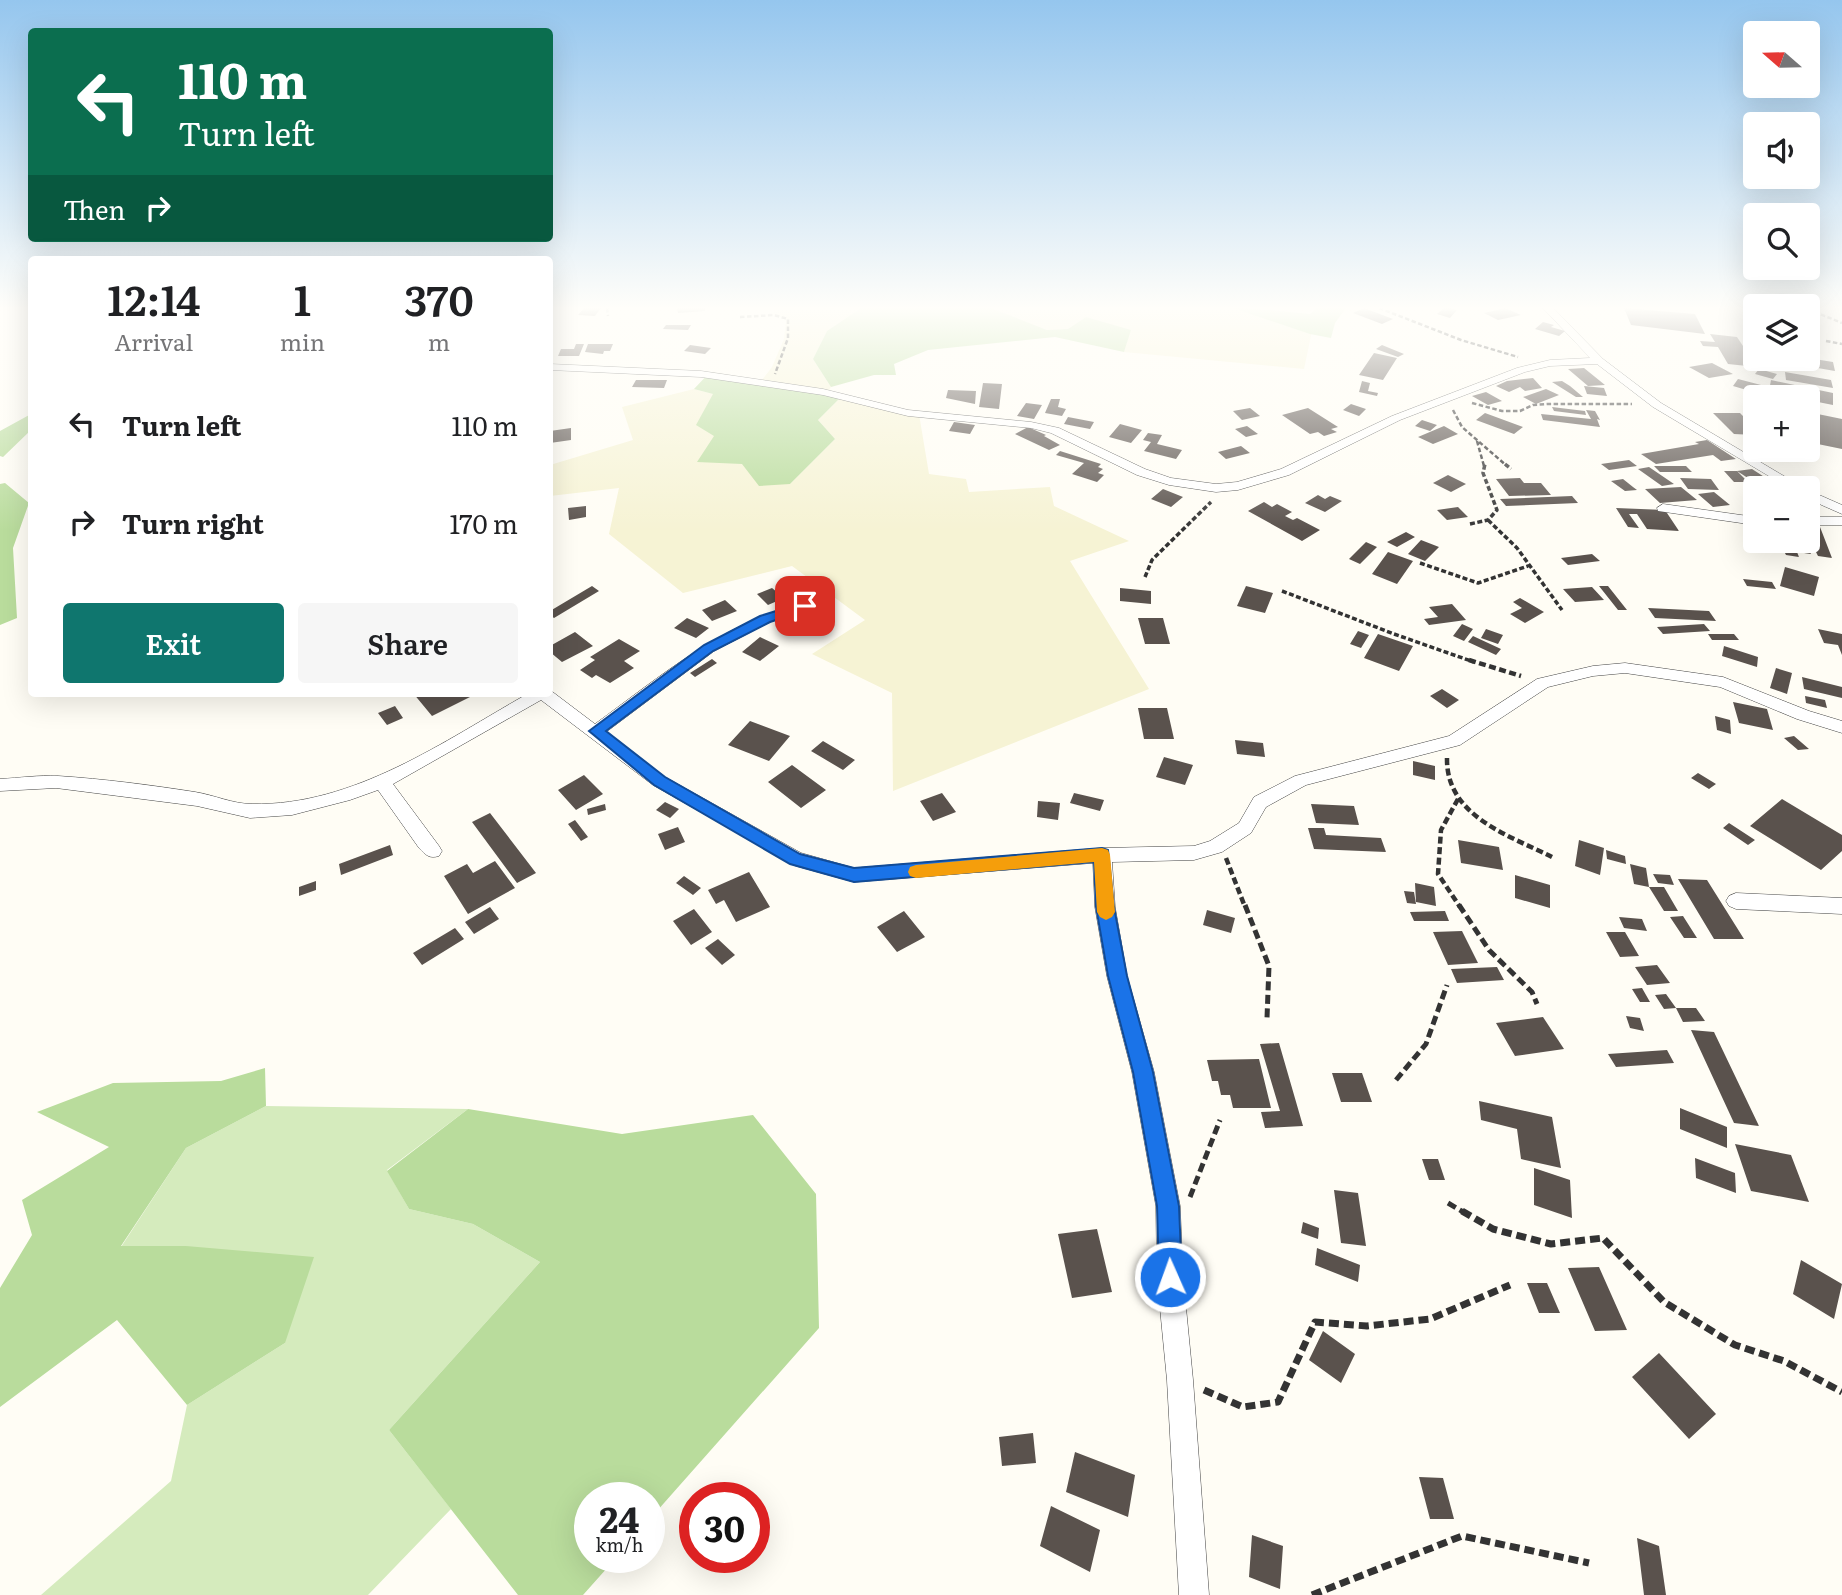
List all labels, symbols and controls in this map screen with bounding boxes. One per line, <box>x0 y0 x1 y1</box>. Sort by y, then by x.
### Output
north arrow <box>1743 21 1820 98</box>
map controls <box>1743 21 1820 553</box>
text: 110 m <box>178 41 307 114</box>
icon: left <box>63 56 154 147</box>
text: Turn left <box>178 108 315 156</box>
button: sound <box>1743 112 1820 189</box>
text: Then <box>63 189 125 228</box>
icon: right <box>139 189 177 227</box>
button: search <box>1743 203 1820 280</box>
text: 12:14 <box>107 267 201 329</box>
text: 1 <box>294 267 311 329</box>
text: 370 <box>404 267 474 329</box>
button: layers <box>1743 294 1820 371</box>
text: Arrival <box>115 324 193 358</box>
text: min <box>280 324 325 358</box>
text: m <box>428 324 450 358</box>
button: + <box>1743 385 1820 462</box>
icon: left <box>63 405 101 443</box>
text: Turn left <box>122 405 241 444</box>
text: 110 m <box>451 405 518 444</box>
button: − <box>1743 476 1820 553</box>
icon: right <box>63 503 101 541</box>
text: Turn right <box>122 503 264 542</box>
text: 170 m <box>450 503 518 542</box>
pin <box>775 576 835 636</box>
icon: arrive <box>786 587 824 625</box>
button: Exit <box>63 603 284 683</box>
button: Share <box>298 603 518 683</box>
position arrow <box>1133 1240 1207 1314</box>
speed limit sign: 30 <box>679 1482 770 1573</box>
text: 24 <box>600 1492 639 1544</box>
text: km/h <box>596 1531 643 1558</box>

